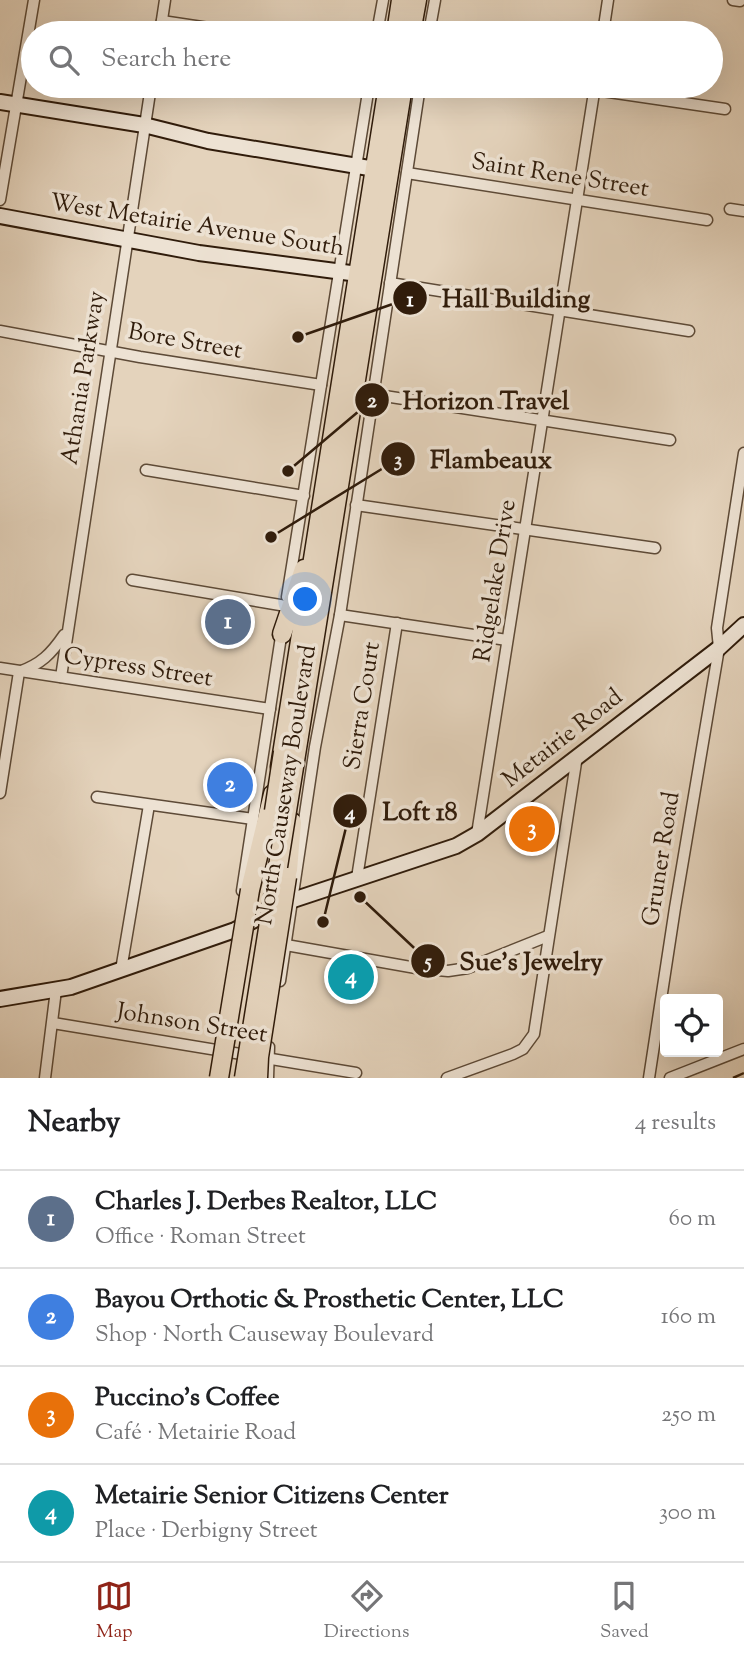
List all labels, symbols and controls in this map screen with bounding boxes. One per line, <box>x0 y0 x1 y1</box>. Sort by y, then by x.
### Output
search box <box>21 21 723 98</box>
icon: search <box>45 41 83 79</box>
text: Search here <box>101 41 231 78</box>
street label: Saint Rene Street <box>469 145 651 207</box>
street label: West Metairie Avenue South <box>47 186 347 266</box>
callout: Hall Building <box>393 275 604 322</box>
text: Hall Building <box>442 282 590 319</box>
text: 1 <box>406 286 414 316</box>
street label: Athania Parkway <box>53 288 115 468</box>
street label: Bore Street <box>125 315 245 369</box>
callout: Horizon Travel <box>354 376 583 423</box>
text: Horizon Travel <box>403 384 570 421</box>
text: 2 <box>367 387 377 417</box>
callout: Flambeaux <box>381 435 566 482</box>
text: Flambeaux <box>430 443 552 480</box>
text: 3 <box>394 446 402 476</box>
street label: Ridgelake Drive <box>466 497 526 665</box>
your location <box>288 582 322 616</box>
pin: 1 <box>205 596 251 648</box>
street label: Cypress Street <box>61 639 215 697</box>
street label: Sierra Court <box>336 640 390 772</box>
street label: North Causeway Boulevard <box>248 642 326 927</box>
street label: Metairie Road <box>496 681 631 797</box>
pin: 2 <box>207 759 253 811</box>
callout: Loft 18 <box>333 788 471 835</box>
street label: Gruner Road <box>635 789 689 929</box>
text: Loft 18 <box>382 795 458 832</box>
text: 4 <box>344 799 356 829</box>
pin: 3 <box>509 803 555 855</box>
callout: Sue's Jewelry <box>410 938 617 985</box>
text: Sue's Jewelry <box>459 945 603 982</box>
text: 5 <box>422 948 432 978</box>
pin: 4 <box>328 951 374 1003</box>
map controls <box>660 994 723 1057</box>
button: locate <box>660 994 723 1057</box>
street label: Johnson Street <box>112 995 270 1053</box>
text: Nearby <box>28 1102 120 1145</box>
text: 4 results <box>635 1107 716 1140</box>
text: Charles J. Derbes Realtor, LLC <box>95 1184 437 1221</box>
text: 1 <box>47 1203 55 1236</box>
text: 60 m <box>668 1203 716 1236</box>
text: Office · Roman Street <box>95 1221 306 1254</box>
text: Bayou Orthotic & Prosthetic Center, LLC <box>95 1282 564 1319</box>
text: 2 <box>46 1301 56 1334</box>
text: 160 m <box>661 1301 716 1334</box>
text: Shop · North Causeway Boulevard <box>95 1319 434 1352</box>
text: Puccino's Coffee <box>95 1380 280 1417</box>
text: 3 <box>46 1399 56 1432</box>
text: 250 m <box>661 1399 716 1432</box>
text: Café · Metairie Road <box>95 1417 296 1450</box>
text: Metairie Senior Citizens Center <box>95 1478 448 1515</box>
text: 4 <box>45 1497 57 1530</box>
text: 300 m <box>659 1497 716 1530</box>
text: Place · Derbigny Street <box>95 1515 318 1548</box>
tab: Map <box>95 1577 133 1646</box>
tab: Directions <box>324 1577 409 1646</box>
tab: Saved <box>600 1577 649 1646</box>

